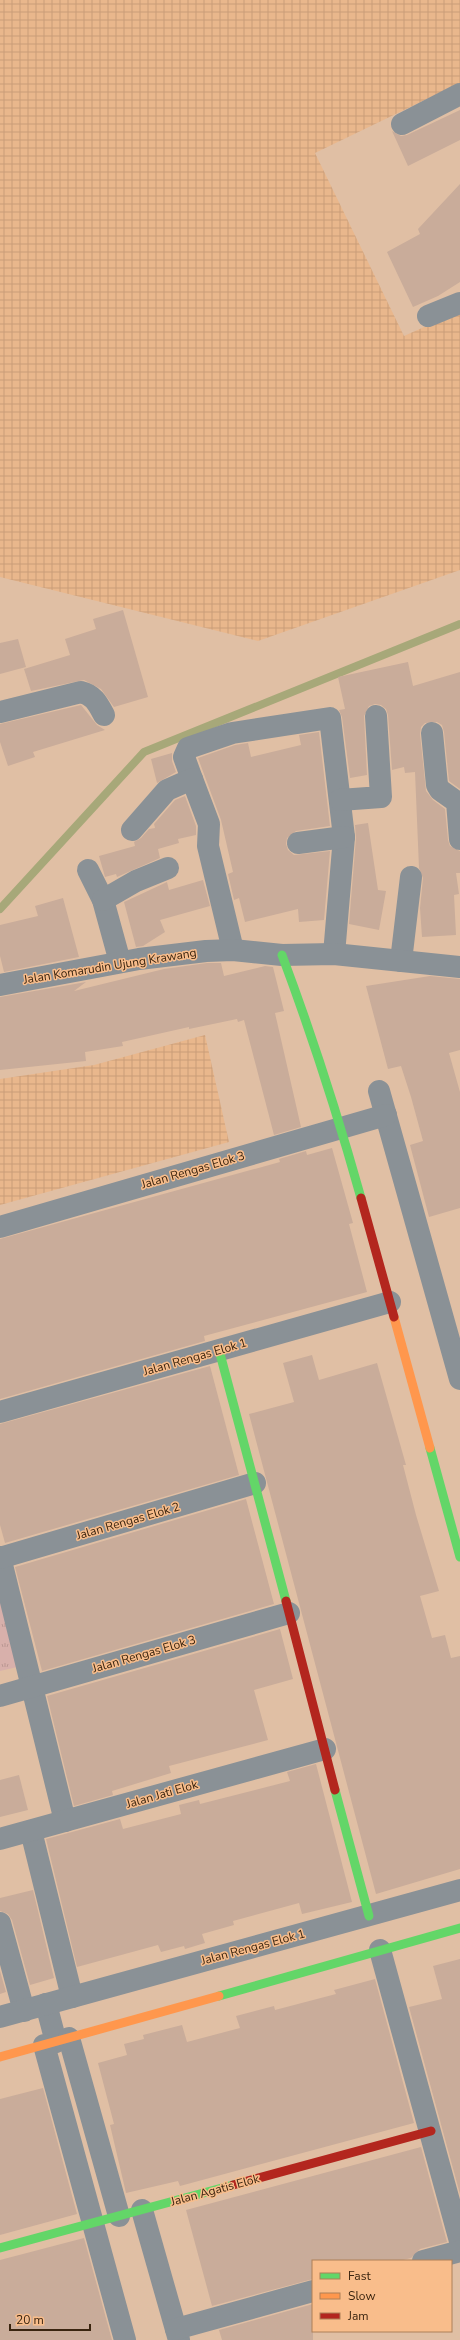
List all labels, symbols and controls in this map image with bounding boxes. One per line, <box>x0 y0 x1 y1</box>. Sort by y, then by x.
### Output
street label: Jalan Komarudin Ujung Krawang <box>21 944 198 988</box>
street label: Jalan Rengas Elok 3 <box>138 1148 247 1193</box>
street label: Jalan Rengas Elok 1 <box>140 1335 249 1380</box>
street label: Jalan Rengas Elok 2 <box>73 1499 182 1544</box>
street label: Jalan Rengas Elok 3 <box>89 1632 198 1677</box>
street label: Jalan Jati Elok <box>123 1776 201 1812</box>
street label: Jalan Rengas Elok 1 <box>198 1925 307 1969</box>
street label: Jalan Agatis Elok <box>168 2170 262 2210</box>
legend <box>312 2260 452 2332</box>
text: Fast <box>348 2268 371 2284</box>
text: Slow <box>348 2288 376 2304</box>
scale bar <box>10 2306 90 2332</box>
text: Jam <box>347 2308 369 2324</box>
text: 20 m <box>16 2312 44 2328</box>

